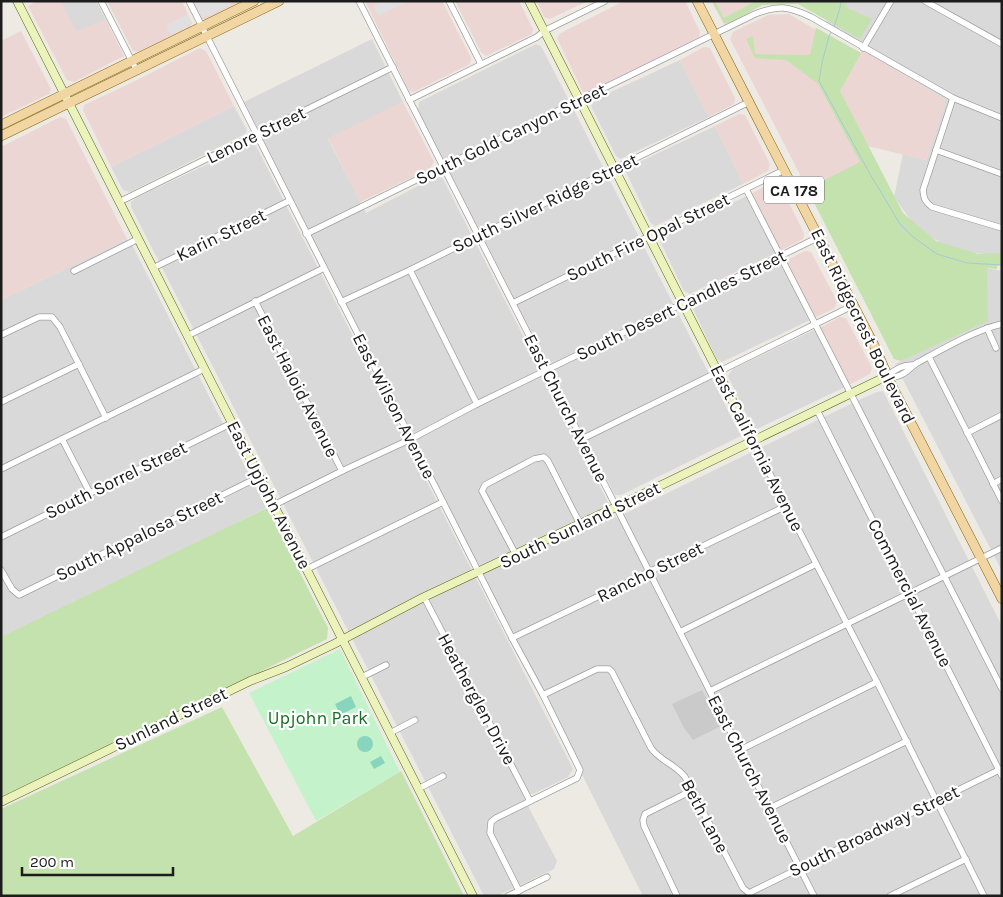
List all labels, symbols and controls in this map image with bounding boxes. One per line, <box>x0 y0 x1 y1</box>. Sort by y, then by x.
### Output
street label: South Gold Canyon Street <box>412 78 610 190</box>
street label: Lenore Street <box>203 101 309 169</box>
street label: South Silver Ridge Street <box>448 148 642 258</box>
road number: CA 178 <box>764 176 824 204</box>
street label: South Fire Opal Street <box>563 188 734 286</box>
street label: Karin Street <box>172 204 270 266</box>
street label: East Ridgecrest Boulevard <box>806 225 920 427</box>
street label: South Desert Candles Street <box>572 244 790 365</box>
street label: East Haloid Avenue <box>253 311 343 461</box>
street label: East Wilson Avenue <box>348 329 440 483</box>
street label: East Church Avenue <box>519 330 613 486</box>
street label: East California Avenue <box>705 361 809 535</box>
street label: East Upjohn Avenue <box>222 417 316 573</box>
street label: South Sorrel Street <box>41 436 191 524</box>
street label: South Sunland Street <box>496 476 664 574</box>
street label: South Appalosa Street <box>52 486 226 586</box>
street label: Commercial Avenue <box>863 515 957 671</box>
street label: Rancho Street <box>593 537 707 607</box>
street label: Heatherglen Drive <box>433 629 521 769</box>
street label: Sunland Street <box>111 682 231 756</box>
street label: East Church Avenue <box>703 691 797 847</box>
park label: Upjohn Park <box>268 707 368 729</box>
street label: Beth Lane <box>676 775 734 857</box>
street label: South Broadway Street <box>785 780 963 882</box>
scale bar <box>22 844 174 876</box>
text: 200 m <box>30 853 74 871</box>

